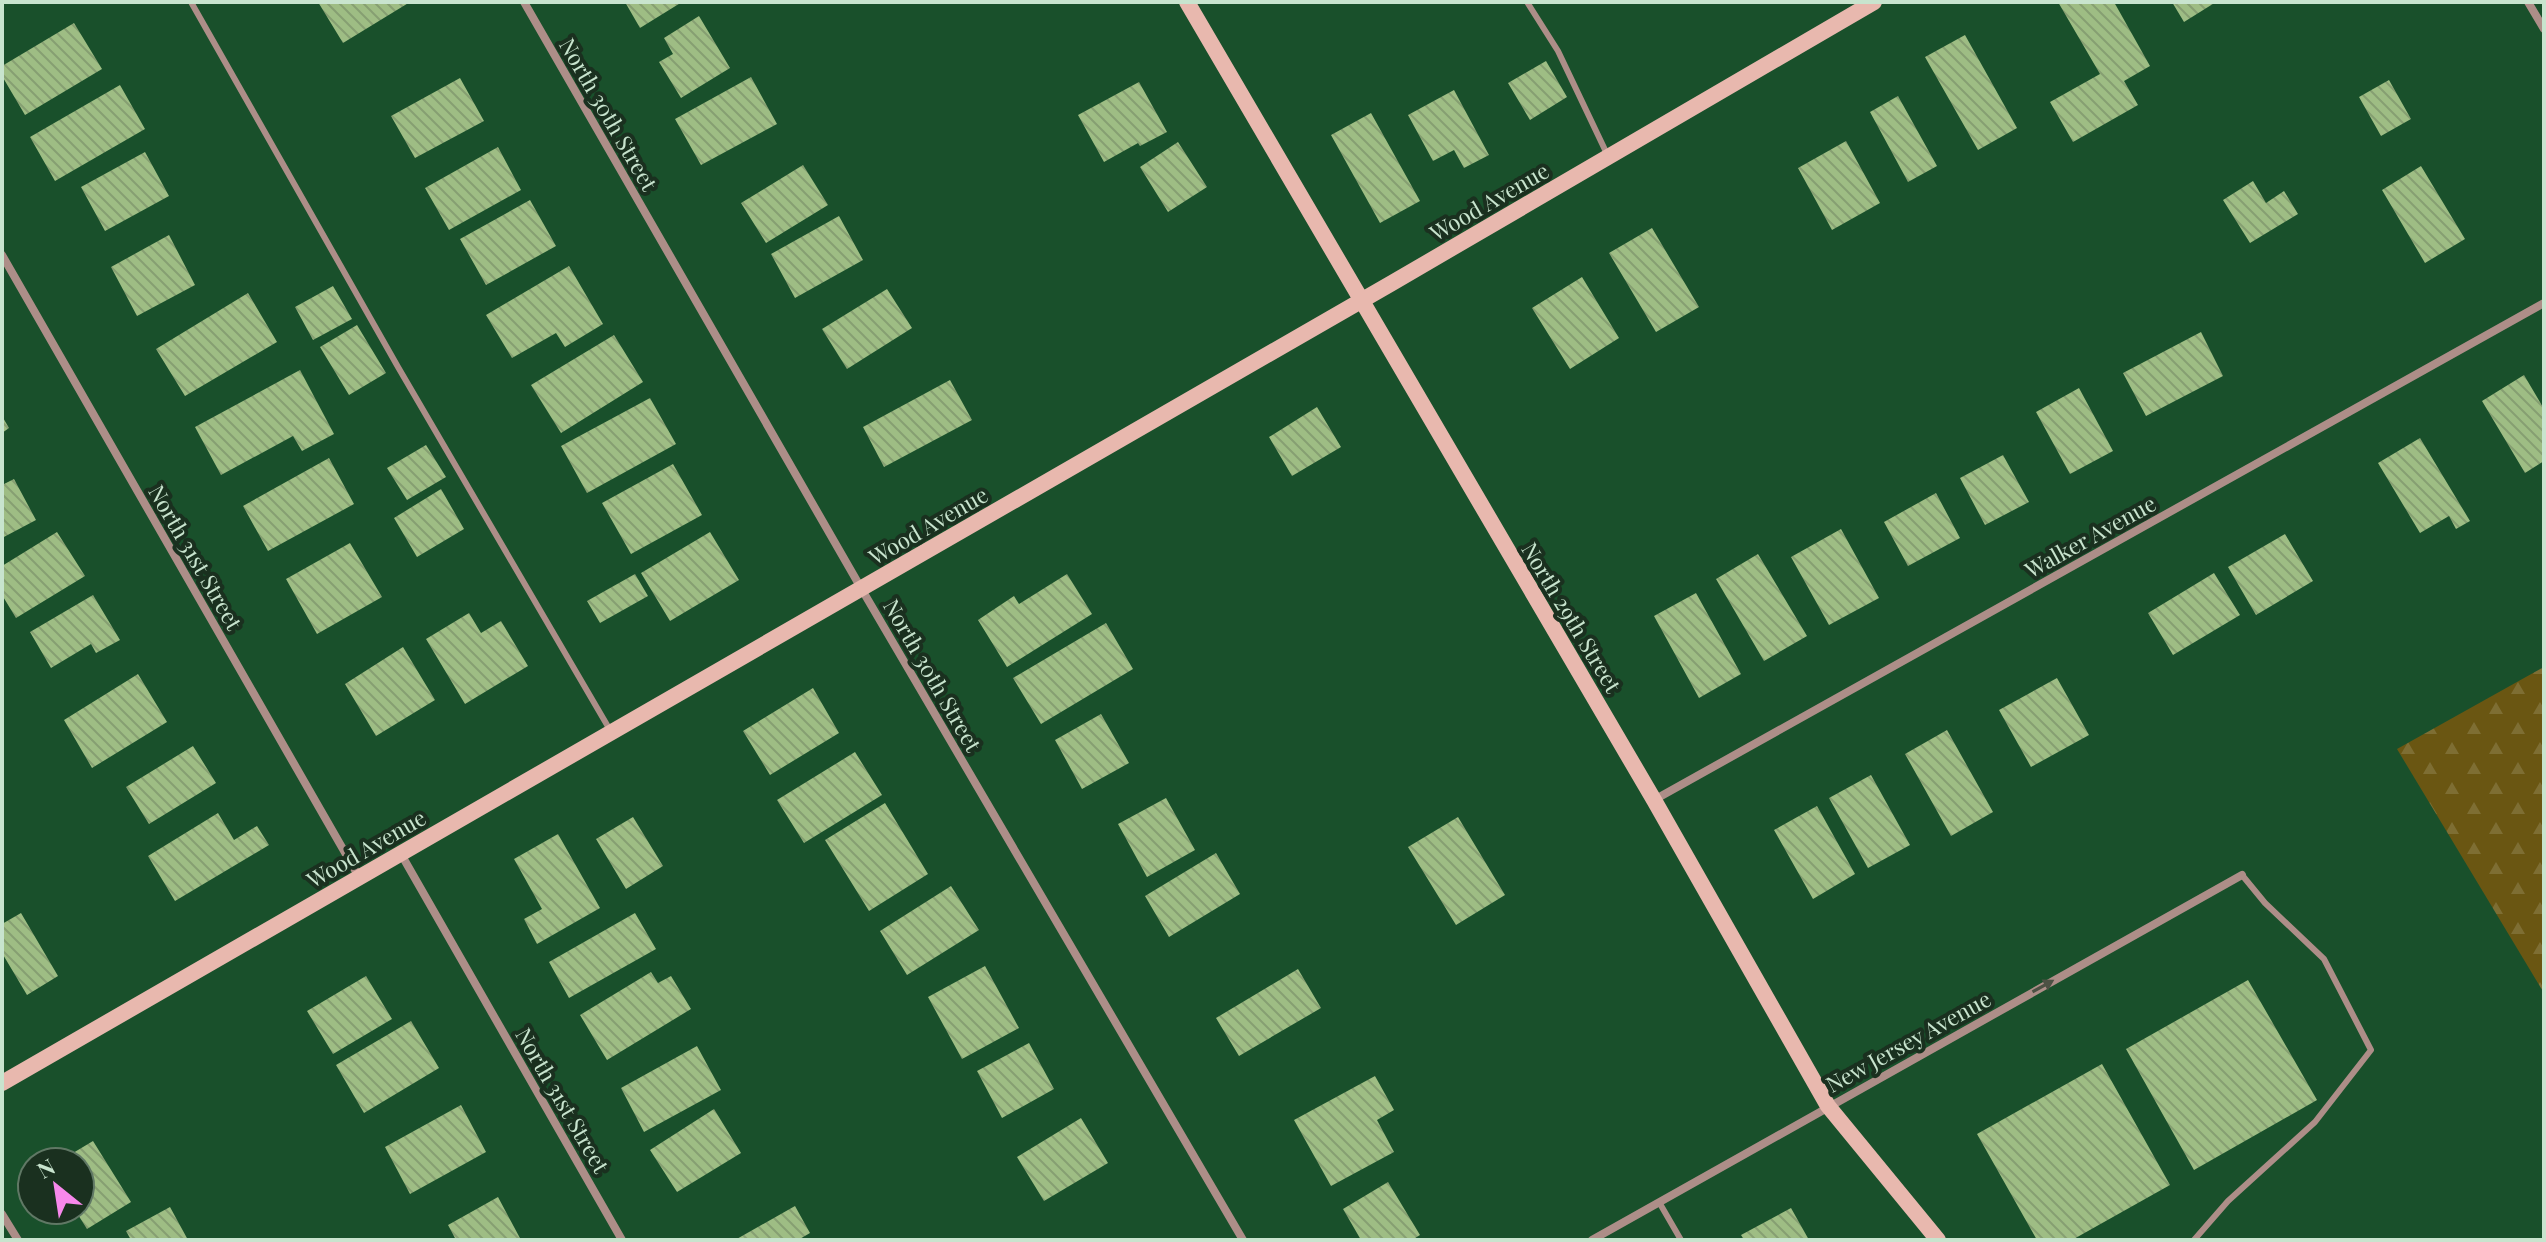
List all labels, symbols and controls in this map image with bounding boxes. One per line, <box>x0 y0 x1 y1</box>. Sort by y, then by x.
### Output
street label: North 30th Street <box>553 32 665 197</box>
street label: Wood Avenue <box>1423 155 1554 248</box>
street label: North 31st Street <box>142 479 250 636</box>
street label: Wood Avenue <box>862 479 993 572</box>
street label: Walker Avenue <box>2018 488 2161 585</box>
street label: North 29th Street <box>1515 536 1629 699</box>
street label: North 30th Street <box>877 593 989 758</box>
street label: Wood Avenue <box>300 802 431 895</box>
one-way arrow <box>2032 979 2054 993</box>
street label: New Jersey Avenue <box>1820 983 1996 1099</box>
street label: North 31st Street <box>509 1022 617 1179</box>
north arrow <box>16 1146 96 1226</box>
text: N <box>31 1151 60 1185</box>

